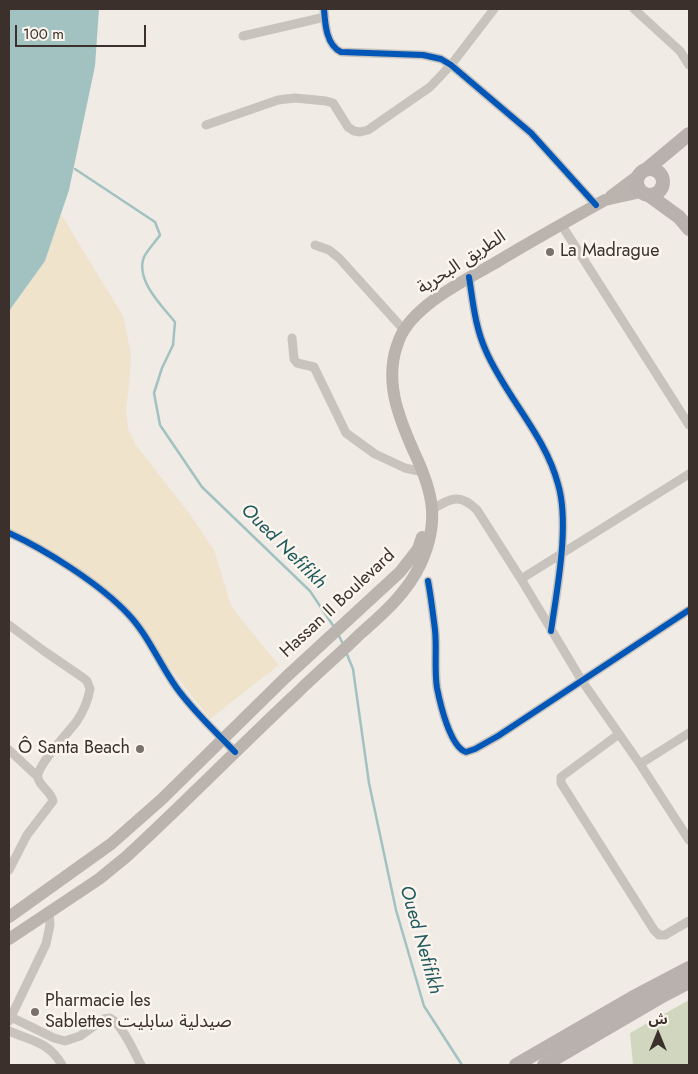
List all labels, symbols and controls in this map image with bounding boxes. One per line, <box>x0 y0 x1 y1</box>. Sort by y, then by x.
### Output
scale bar <box>18 15 149 47</box>
text: 100 m <box>23 23 64 45</box>
street label: الطريق البحرية <box>414 226 510 300</box>
place label: La Madrague <box>560 241 659 263</box>
marker: La Madrague <box>544 246 556 258</box>
water label: Oued Nefifikh <box>235 499 331 595</box>
street label: Hassan II Boulevard <box>276 545 400 663</box>
place label: Ô Santa Beach <box>18 738 130 760</box>
marker: Ô Santa Beach <box>134 743 146 755</box>
water label: Oued Nefifikh <box>394 883 446 997</box>
place label: Pharmacie les Sablettes صيدلية سابليت <box>45 991 232 1034</box>
marker: Pharmacie les Sablettes صيدلية سابليت <box>29 1006 41 1018</box>
north arrow <box>633 1009 683 1059</box>
text: ش <box>648 1009 668 1029</box>

